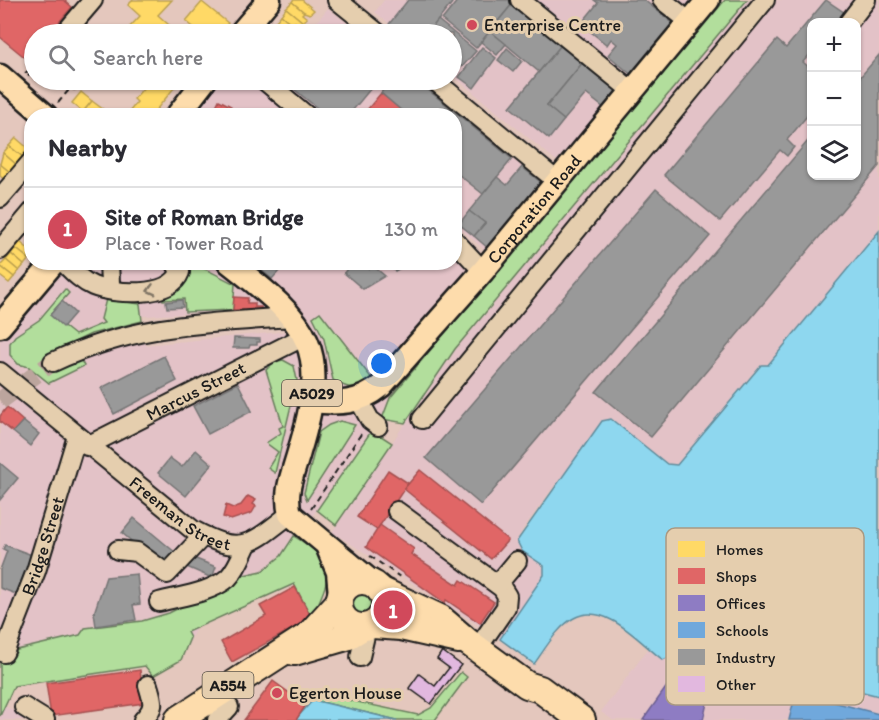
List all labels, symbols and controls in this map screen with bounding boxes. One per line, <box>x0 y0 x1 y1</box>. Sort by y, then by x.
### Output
place label: Enterprise Centre <box>484 14 621 36</box>
marker: Enterprise Centre <box>465 18 479 32</box>
map controls <box>807 18 861 180</box>
button: + <box>807 18 861 72</box>
search box <box>24 24 462 90</box>
icon: search <box>45 41 78 74</box>
text: Search here <box>93 44 203 71</box>
button: − <box>807 72 861 126</box>
button: layers <box>807 126 861 180</box>
text: Nearby <box>48 131 127 163</box>
street label: Corporation Road <box>482 150 586 269</box>
text: Site of Roman Bridge <box>105 204 304 231</box>
text: 1 <box>63 217 72 241</box>
text: 130 m <box>384 217 438 241</box>
text: Place · Tower Road <box>105 231 263 255</box>
one-way arrow <box>146 283 157 295</box>
your location <box>367 349 396 378</box>
street label: Marcus Street <box>142 357 250 425</box>
road number: A5029 <box>282 380 342 406</box>
street label: Freeman Street <box>125 471 233 555</box>
street label: Bridge Street <box>17 494 69 599</box>
legend <box>666 528 864 705</box>
text: Homes <box>716 540 763 559</box>
text: Shops <box>716 567 757 586</box>
pin: 1 <box>374 588 412 632</box>
text: Offices <box>716 594 766 613</box>
text: Schools <box>716 621 769 640</box>
text: Industry <box>716 648 776 667</box>
road number: A554 <box>202 672 254 698</box>
text: Other <box>716 675 756 694</box>
place label: Egerton House <box>289 682 402 704</box>
marker: Egerton House <box>270 686 284 700</box>

